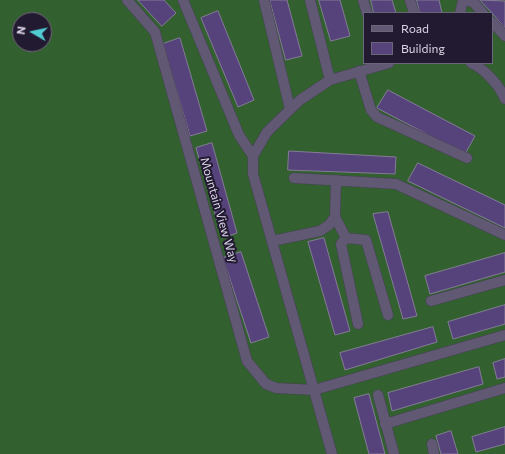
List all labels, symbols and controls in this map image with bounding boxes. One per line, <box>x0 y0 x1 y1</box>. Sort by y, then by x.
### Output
north arrow <box>12 12 52 52</box>
legend <box>363 12 493 64</box>
text: Road <box>401 21 429 35</box>
text: N <box>14 25 28 35</box>
text: Building <box>401 41 445 55</box>
street label: Mountain View Way <box>197 156 241 264</box>

